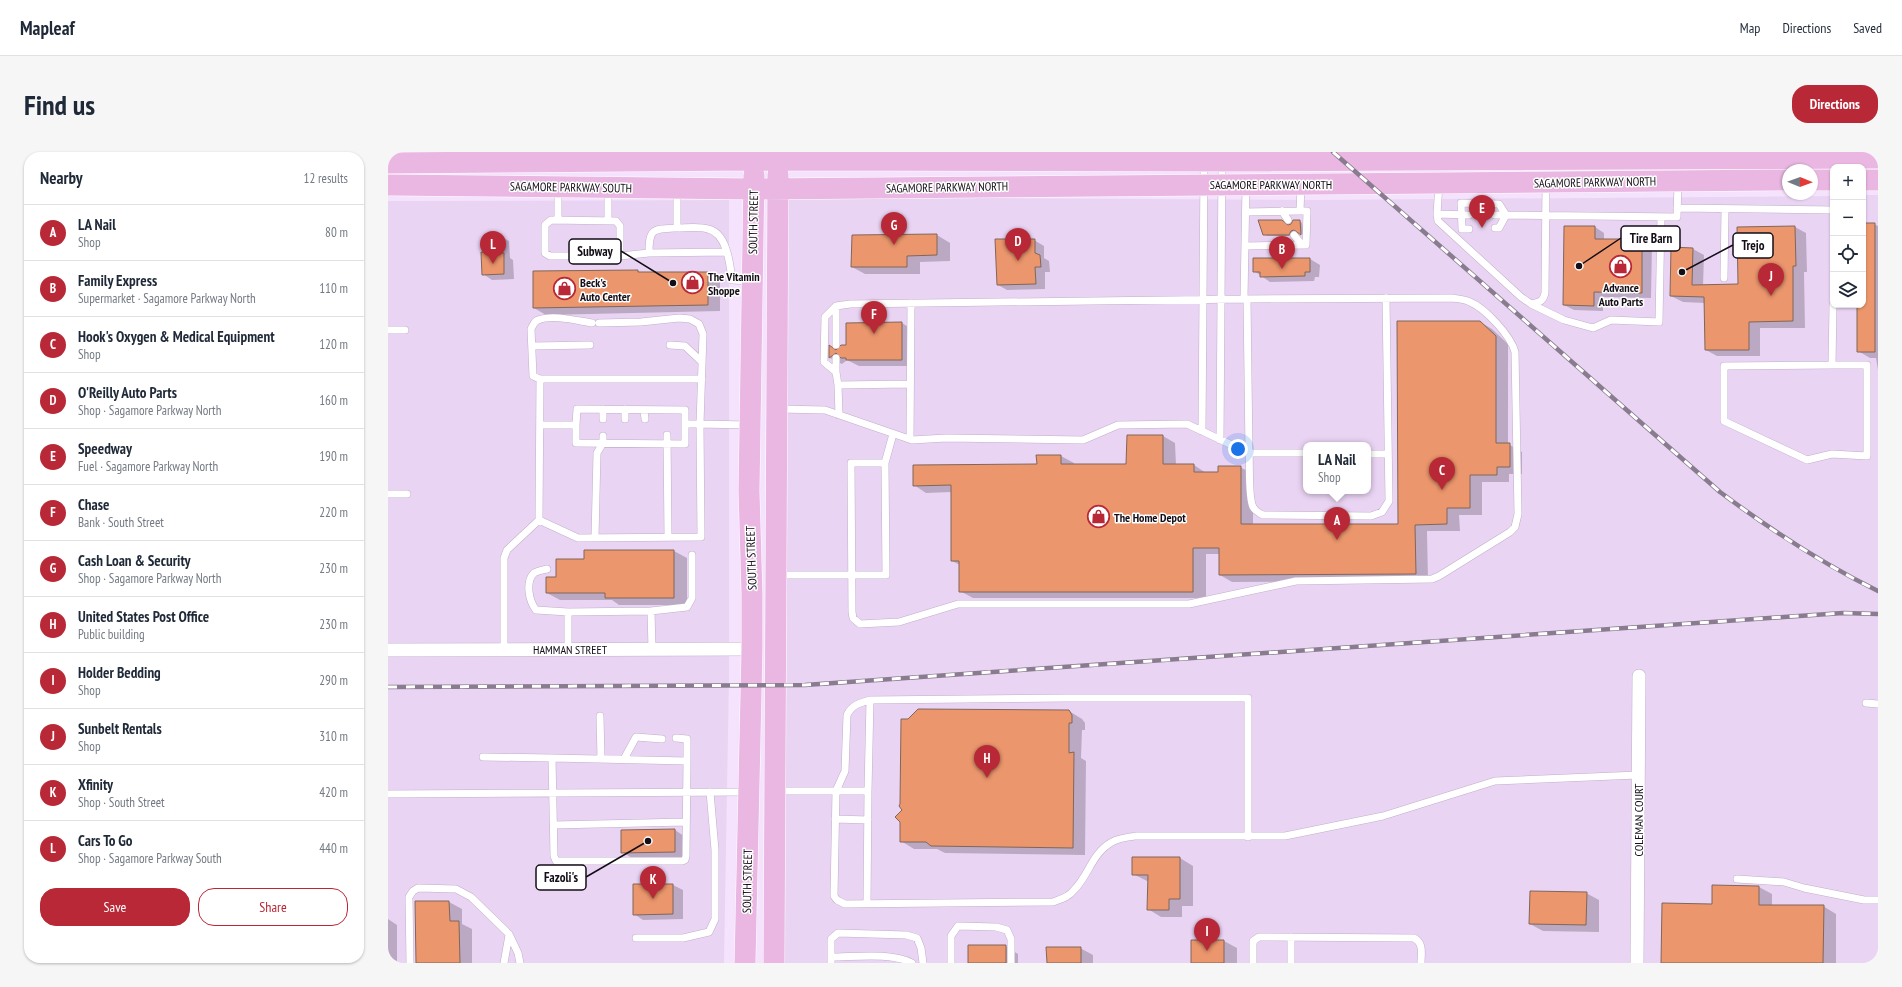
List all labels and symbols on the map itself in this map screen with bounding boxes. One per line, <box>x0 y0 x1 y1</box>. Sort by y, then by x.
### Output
north arrow <box>1782 164 1818 200</box>
street label: SAGAMORE PARKWAY NORTH <box>1534 173 1656 191</box>
street label: SAGAMORE PARKWAY NORTH <box>1210 177 1332 192</box>
street label: SAGAMORE PARKWAY SOUTH <box>510 178 632 196</box>
street label: SAGAMORE PARKWAY NORTH <box>886 178 1008 196</box>
street label: SOUTH STREET <box>745 189 761 254</box>
pin: E <box>1469 195 1495 228</box>
pin: G <box>881 212 907 245</box>
callout: Tire Barn <box>1621 226 1680 251</box>
pin: D <box>1005 228 1031 261</box>
text: Tire Barn <box>1630 230 1672 247</box>
pin: L <box>480 231 506 264</box>
callout: Trejo <box>1733 233 1773 258</box>
pin: B <box>1269 236 1295 269</box>
text: Trejo <box>1741 237 1765 254</box>
callout: Subway <box>569 239 621 264</box>
text: Subway <box>577 243 614 260</box>
shop icon: Advance Auto Parts <box>1608 253 1634 279</box>
pin: J <box>1758 263 1784 296</box>
place label: The Vitamin Shoppe <box>708 269 760 298</box>
shop icon: The Vitamin Shoppe <box>680 270 706 296</box>
place label: Beck's Auto Center <box>579 275 631 304</box>
shop icon: Beck's Auto Center <box>551 276 577 302</box>
place label: Advance Auto Parts <box>1598 280 1643 309</box>
pin: F <box>861 301 887 334</box>
your location <box>1228 439 1248 459</box>
pin: C <box>1429 457 1455 490</box>
shop icon: The Home Depot <box>1085 504 1111 530</box>
pin: A <box>1324 507 1350 540</box>
place label: The Home Depot <box>1114 510 1186 525</box>
street label: SOUTH STREET <box>742 525 760 590</box>
street label: HAMMAN STREET <box>533 642 608 657</box>
pin: H <box>974 745 1000 778</box>
street label: COLEMAN COURT <box>1631 783 1646 856</box>
street label: SOUTH STREET <box>739 848 755 913</box>
callout: Fazoli's <box>536 865 586 890</box>
pin: K <box>640 866 666 899</box>
text: Fazoli's <box>544 869 579 886</box>
pin: I <box>1194 918 1220 951</box>

